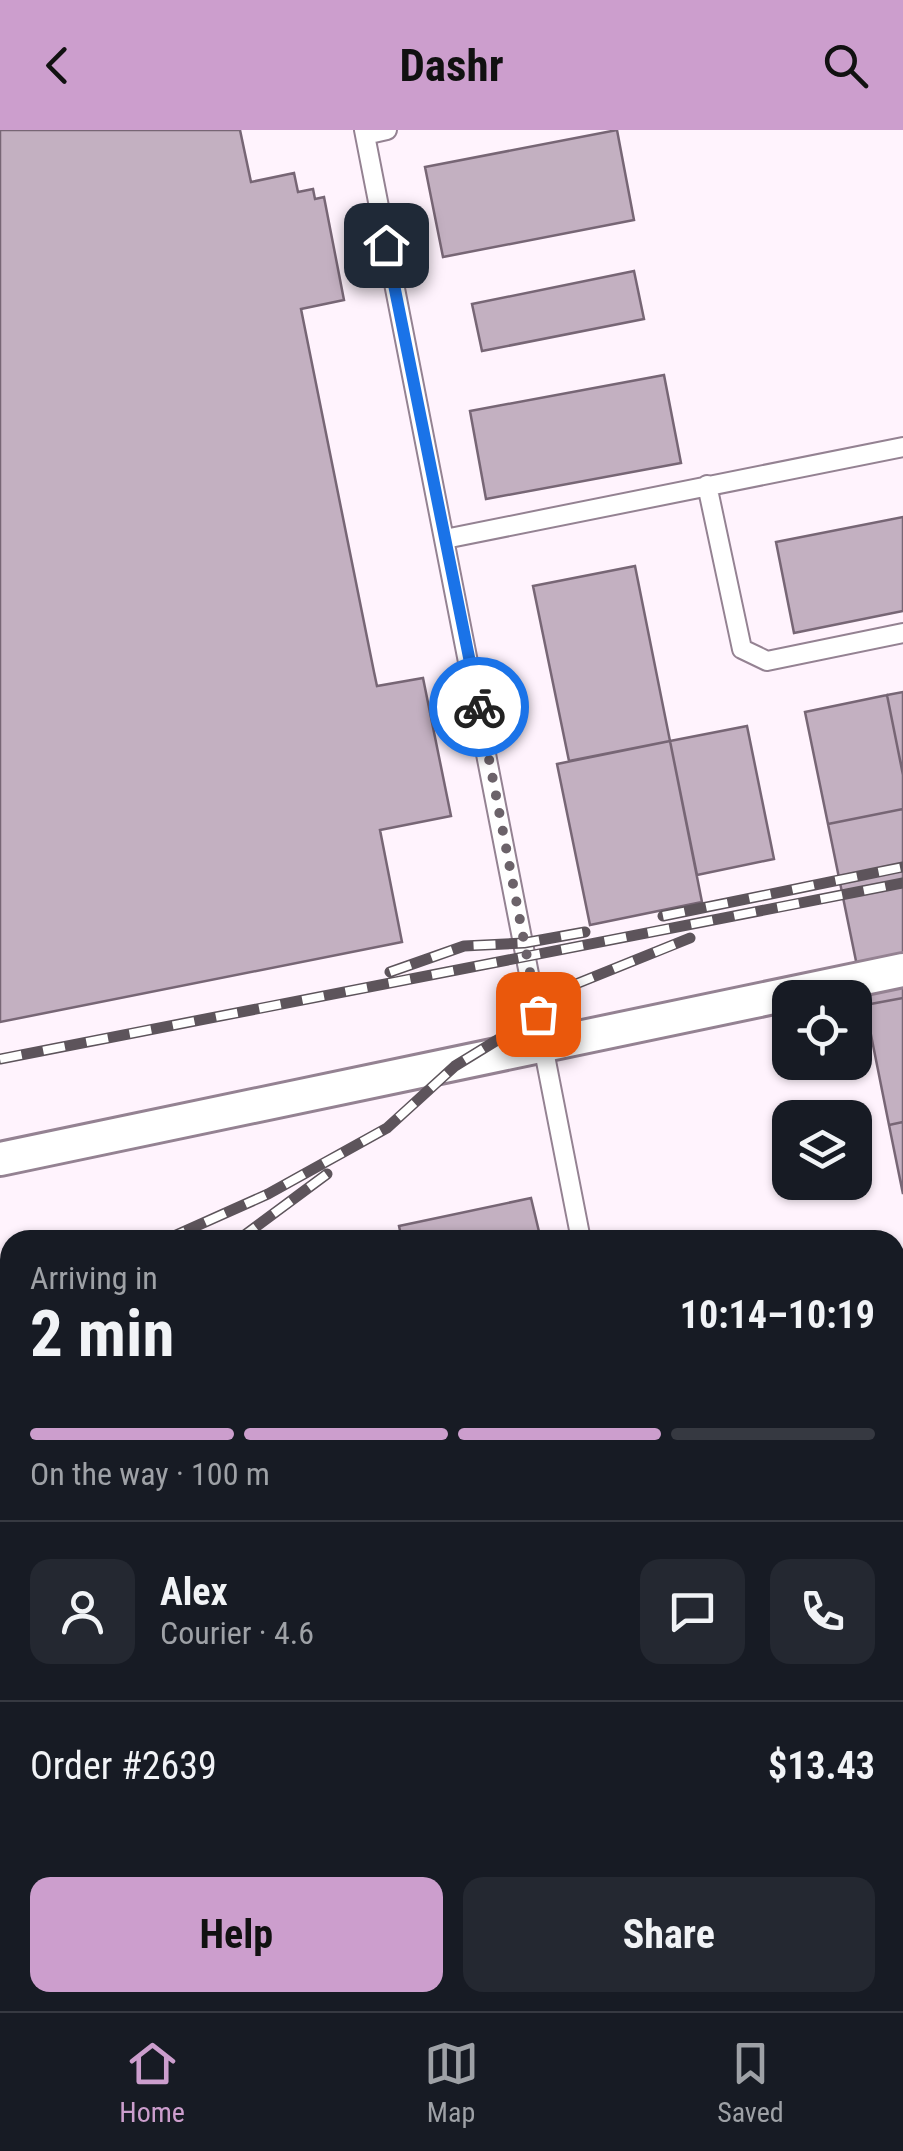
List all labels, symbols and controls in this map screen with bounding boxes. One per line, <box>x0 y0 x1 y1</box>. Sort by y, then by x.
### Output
icon: back <box>30 38 85 93</box>
icon: search <box>818 38 873 93</box>
text: Dashr <box>399 39 504 92</box>
pin <box>344 203 429 288</box>
icon: home <box>359 218 414 273</box>
courier <box>429 657 529 757</box>
icon: bike <box>452 680 507 735</box>
pin <box>496 972 581 1057</box>
map controls <box>772 980 872 1200</box>
button: locate <box>772 980 872 1080</box>
icon: bag <box>511 987 566 1042</box>
button: layers <box>772 1100 872 1200</box>
text: Arriving in <box>30 1259 158 1297</box>
text: 10:14–10:19 <box>680 1293 875 1337</box>
text: 2 min <box>30 1296 174 1372</box>
text: On the way · 100 m <box>30 1455 270 1493</box>
button: person <box>30 1559 135 1664</box>
button: chat <box>640 1559 745 1664</box>
button: phone <box>770 1559 875 1664</box>
text: Alex <box>160 1570 228 1614</box>
text: Courier · 4.6 <box>160 1614 314 1652</box>
text: Order #2639 <box>30 1744 217 1788</box>
text: $13.43 <box>768 1744 875 1788</box>
button: Help <box>30 1877 443 1992</box>
button: Share <box>463 1877 875 1992</box>
tab: Home <box>119 2036 185 2129</box>
tab: Map <box>424 2036 479 2129</box>
tab: Saved <box>717 2036 784 2129</box>

